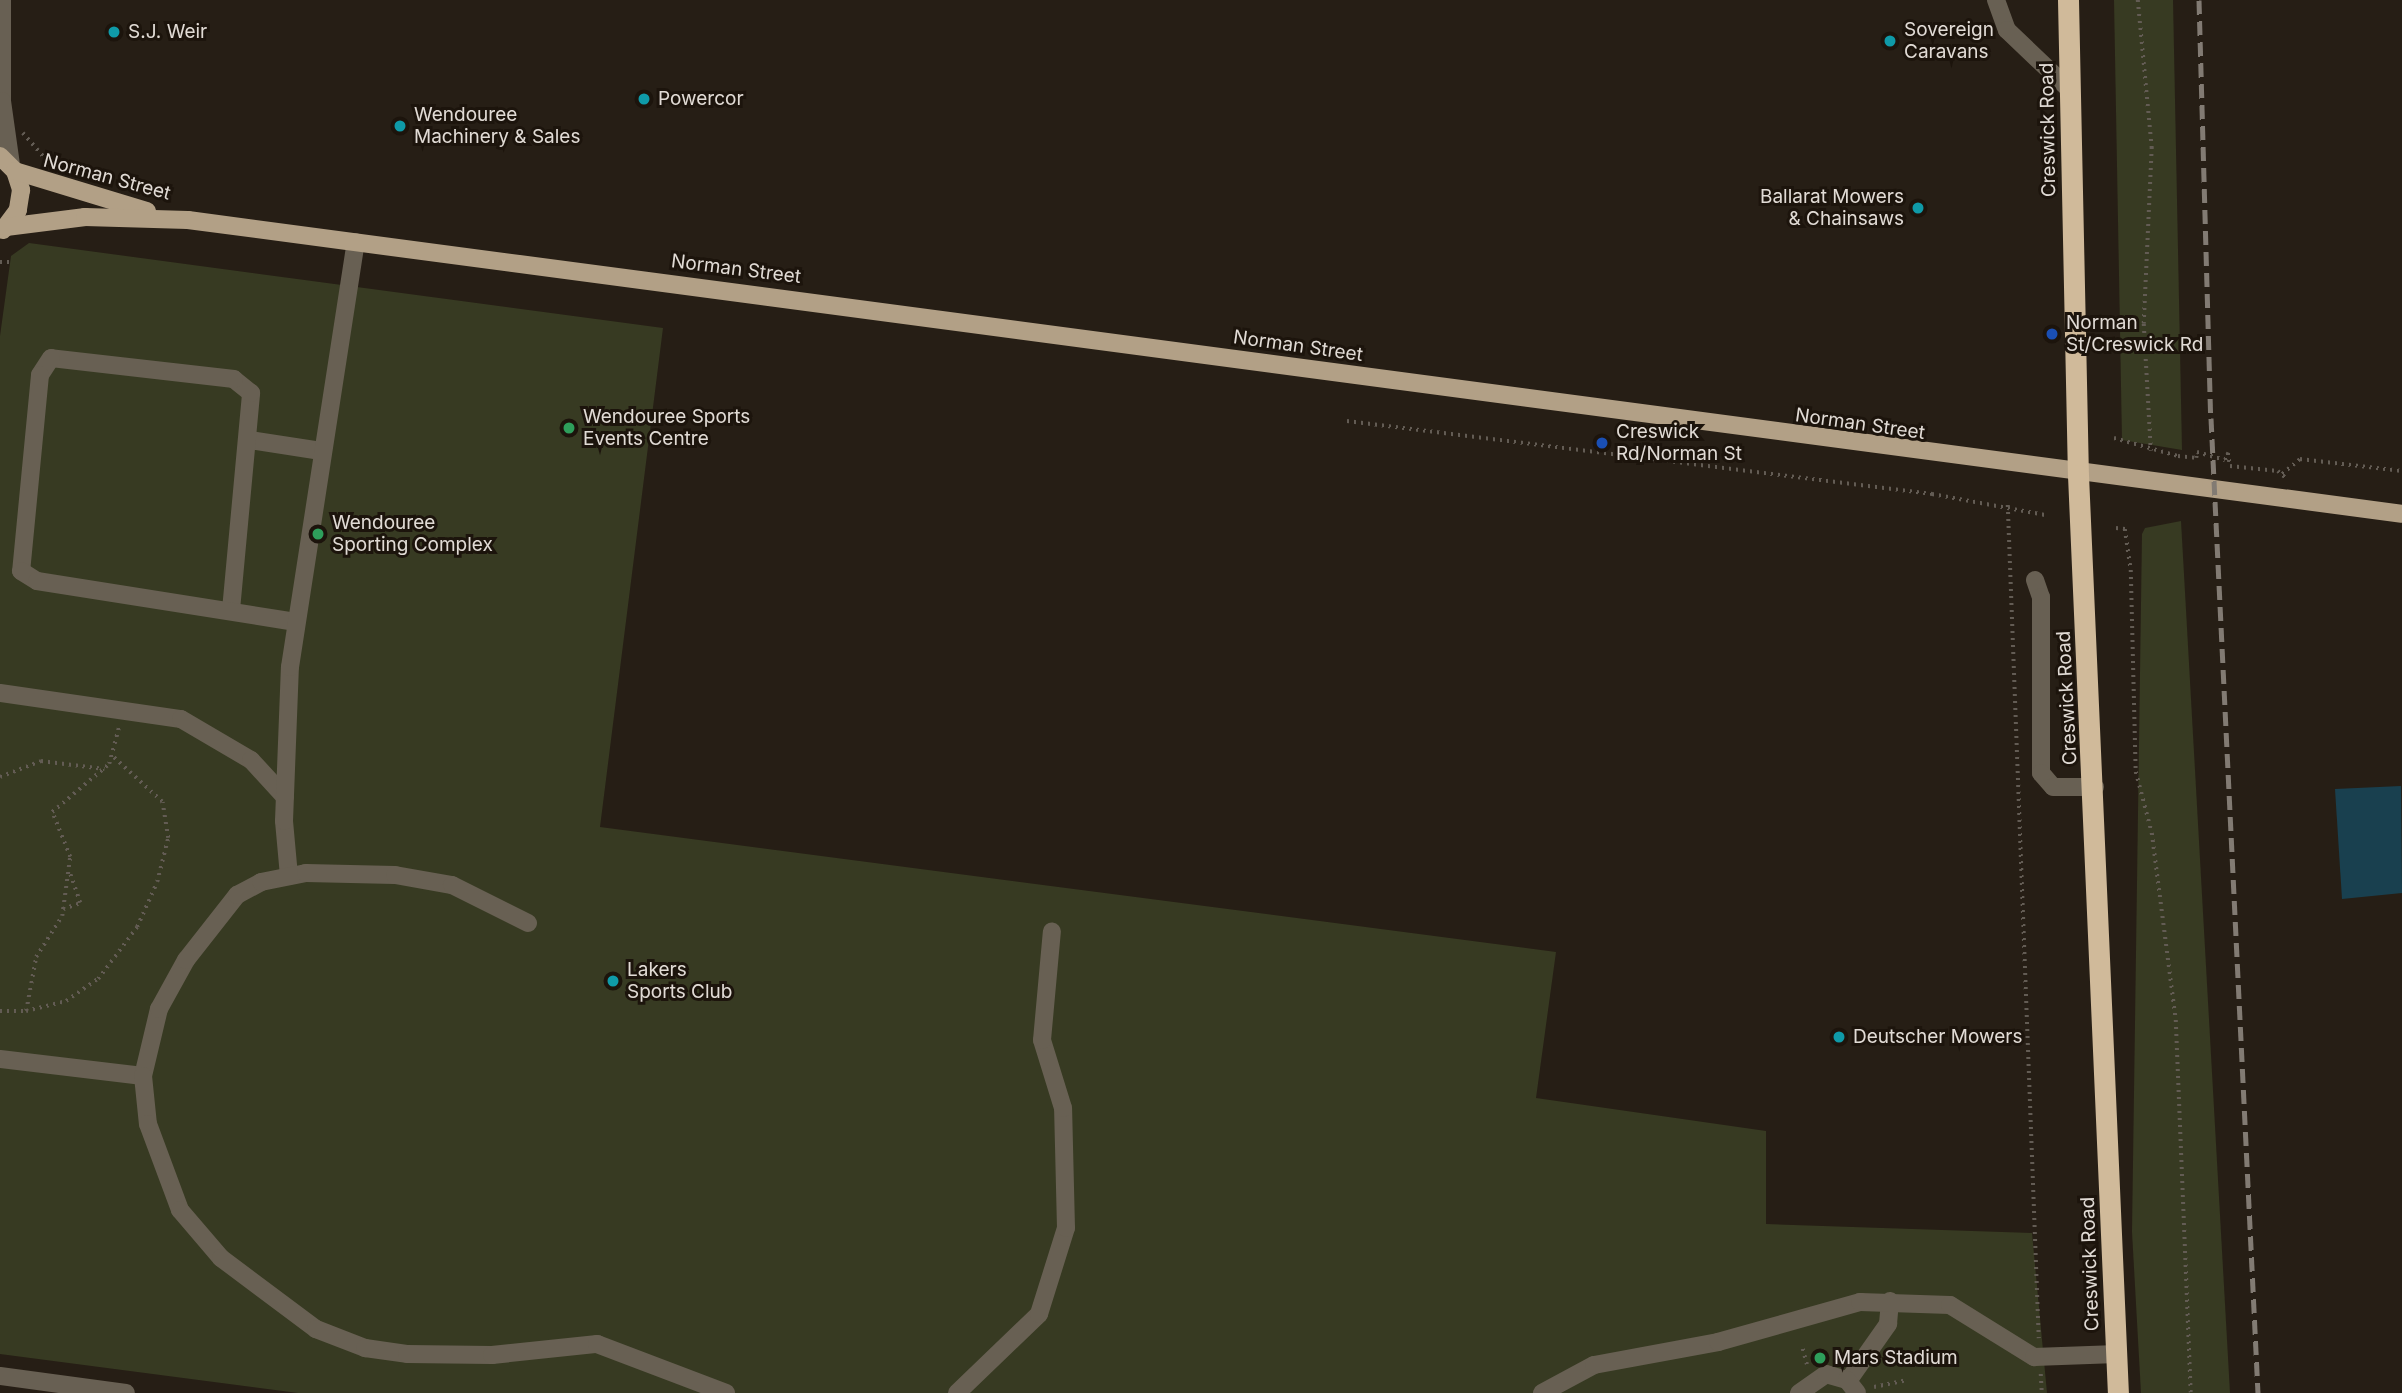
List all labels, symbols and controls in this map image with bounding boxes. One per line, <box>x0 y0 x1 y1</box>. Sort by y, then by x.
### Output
place label: Sovereign Caravans <box>1904 19 1994 63</box>
place label: S.J. Weir <box>128 21 207 43</box>
marker: S.J. Weir <box>106 24 122 40</box>
marker: Sovereign Caravans <box>1882 33 1898 49</box>
street label: Creswick Road <box>2035 63 2061 197</box>
place label: Powercor <box>658 88 744 110</box>
marker: Powercor <box>636 91 652 107</box>
place label: Wendouree Machinery & Sales <box>414 104 580 148</box>
marker: Wendouree Machinery & Sales <box>392 118 408 134</box>
street label: Norman Street <box>41 149 173 205</box>
place label: Ballarat Mowers & Chainsaws <box>1760 186 1904 230</box>
marker: Ballarat Mowers & Chainsaws <box>1910 200 1926 216</box>
street label: Norman Street <box>670 250 802 288</box>
place label: Norman St/Creswick Rd <box>2066 312 2203 356</box>
street label: Norman Street <box>1232 326 1364 366</box>
marker: Norman St/Creswick Rd <box>2044 326 2060 342</box>
street label: Norman Street <box>1794 404 1926 444</box>
place label: Wendouree Sports Events Centre <box>583 406 750 450</box>
marker: Wendouree Sports Events Centre <box>561 420 577 436</box>
place label: Creswick Rd/Norman St <box>1616 421 1742 465</box>
marker: Creswick Rd/Norman St <box>1594 435 1610 451</box>
place label: Wendouree Sporting Complex <box>332 512 493 556</box>
marker: Wendouree Sporting Complex <box>310 526 326 542</box>
street label: Creswick Road <box>2052 630 2082 766</box>
place label: Lakers Sports Club <box>627 959 732 1003</box>
marker: Lakers Sports Club <box>605 973 621 989</box>
place label: Deutscher Mowers <box>1853 1026 2022 1048</box>
marker: Deutscher Mowers <box>1831 1029 1847 1045</box>
street label: Creswick Road <box>2076 1196 2104 1332</box>
place label: Mars Stadium <box>1834 1347 1958 1369</box>
marker: Mars Stadium <box>1812 1350 1828 1366</box>

